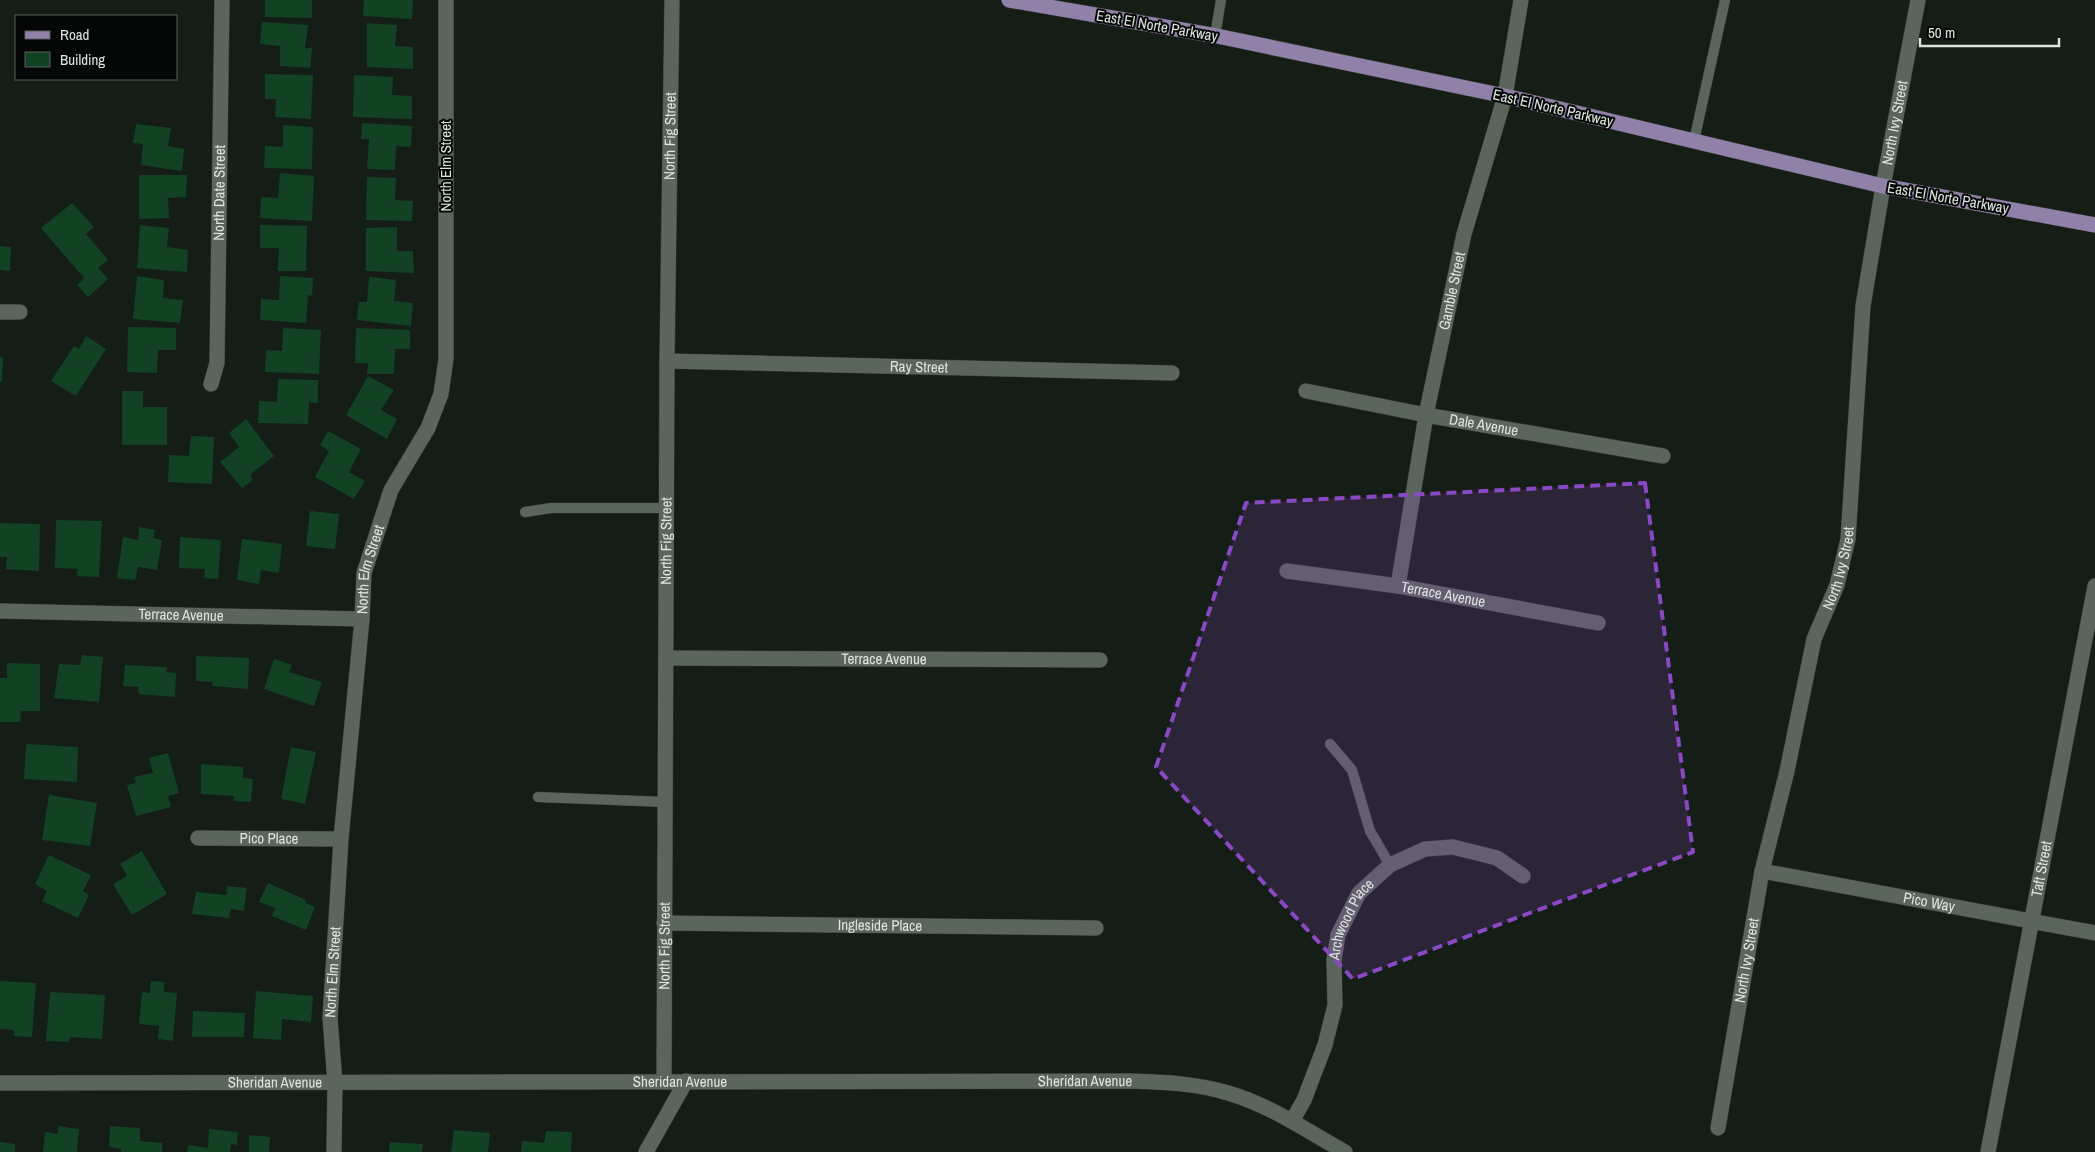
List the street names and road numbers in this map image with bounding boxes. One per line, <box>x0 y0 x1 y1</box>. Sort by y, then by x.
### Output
street label: East El Norte Parkway <box>1095 4 1220 47</box>
street label: North Ivy Street <box>1876 78 1913 167</box>
street label: East El Norte Parkway <box>1491 83 1616 132</box>
street label: North Fig Street <box>659 92 681 180</box>
street label: North Elm Street <box>435 120 456 211</box>
street label: North Date Street <box>208 144 230 241</box>
street label: East El Norte Parkway <box>1886 176 2011 219</box>
street label: Gamble Street <box>1433 249 1470 332</box>
street label: Ray Street <box>890 355 949 378</box>
street label: Dale Avenue <box>1448 408 1520 441</box>
street label: North Fig Street <box>655 497 676 585</box>
street label: North Elm Street <box>351 522 389 614</box>
street label: North Ivy Street <box>1817 526 1859 613</box>
street label: Terrace Avenue <box>1399 576 1487 612</box>
street label: Terrace Avenue <box>138 603 224 626</box>
street label: Terrace Avenue <box>841 648 927 669</box>
street label: Pico Place <box>239 827 299 849</box>
street label: Taft Street <box>2025 839 2057 899</box>
street label: Archwood Place <box>1323 873 1378 962</box>
street label: Pico Way <box>1902 887 1958 917</box>
street label: North Fig Street <box>653 902 675 990</box>
street label: Ingleside Place <box>838 914 922 936</box>
street label: North Ivy Street <box>1729 916 1764 1004</box>
street label: North Elm Street <box>319 926 346 1018</box>
street label: Sheridan Avenue <box>1038 1070 1133 1091</box>
street label: Sheridan Avenue <box>228 1071 322 1093</box>
street label: Sheridan Avenue <box>633 1071 727 1092</box>

